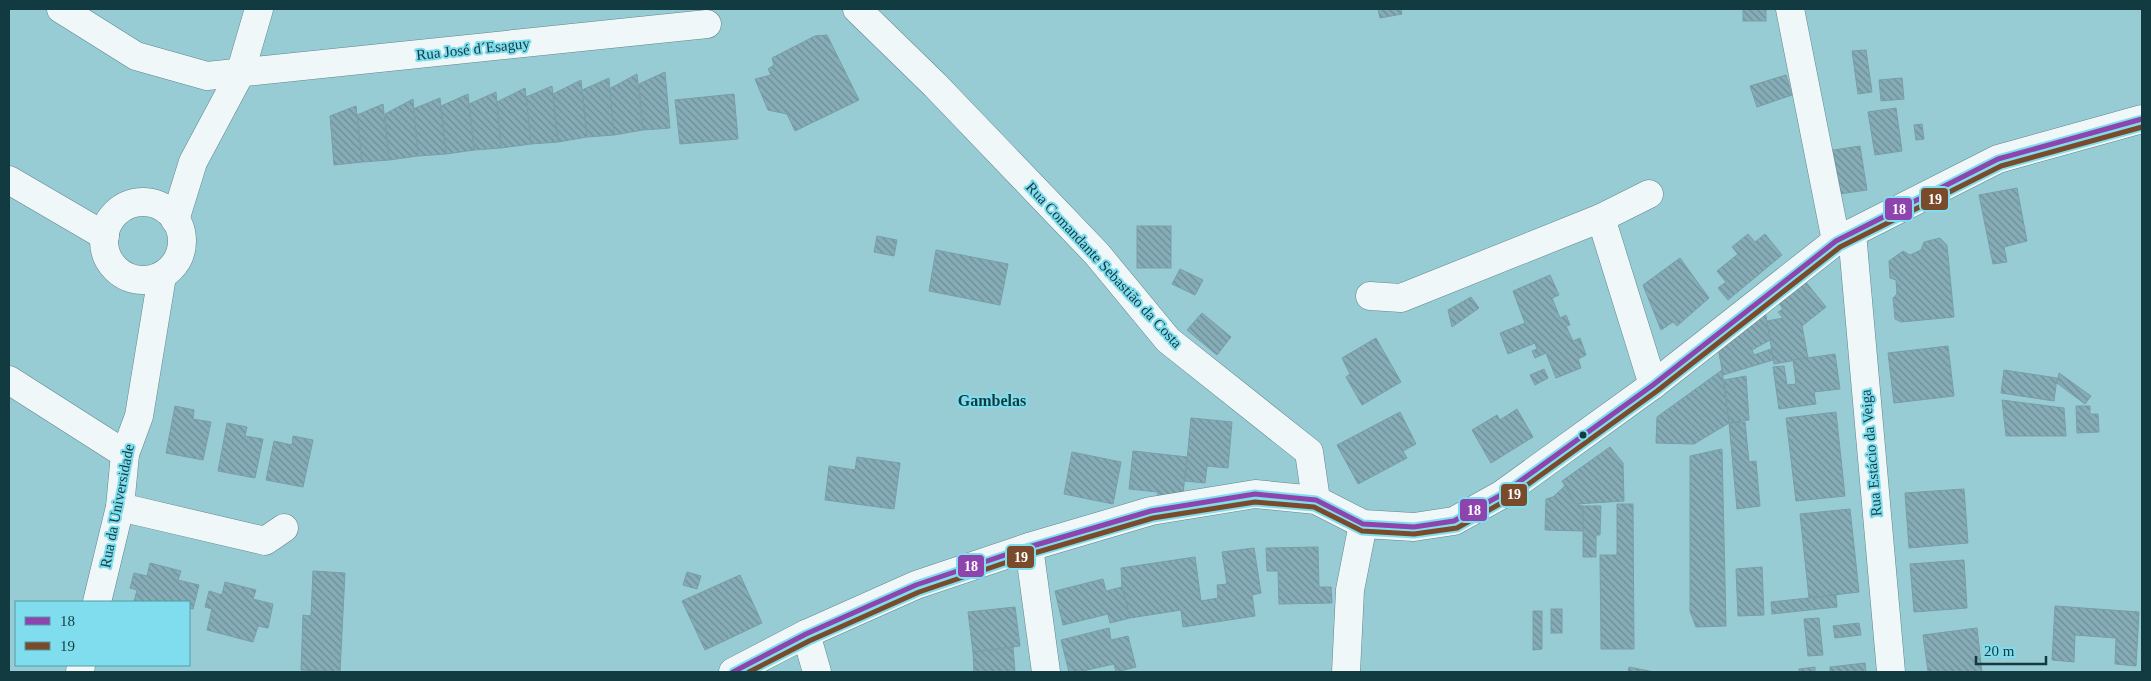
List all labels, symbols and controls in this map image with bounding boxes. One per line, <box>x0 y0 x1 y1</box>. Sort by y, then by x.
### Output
street label: Rua José d´Esaguy <box>415 35 531 63</box>
street label: Rua Comandante Sebastião da Costa <box>1023 179 1185 351</box>
line badge: 19 <box>1920 187 1949 211</box>
text: 19 <box>1928 192 1942 207</box>
line badge: 18 <box>1884 197 1913 221</box>
text: 18 <box>1892 202 1906 217</box>
street label: Rua Estácio da Veiga <box>1857 388 1885 517</box>
district label: Gambelas <box>958 392 1026 409</box>
unlabelled marker <box>1578 430 1588 440</box>
street label: Rua da Universidade <box>97 442 137 569</box>
line badge: 19 <box>1500 483 1528 507</box>
text: 19 <box>1507 487 1521 502</box>
line badge: 18 <box>1459 498 1488 522</box>
text: 18 <box>1467 503 1481 518</box>
line badge: 19 <box>1006 545 1035 569</box>
text: 19 <box>1014 550 1028 565</box>
line badge: 18 <box>957 554 985 578</box>
text: 18 <box>964 559 978 574</box>
legend <box>15 601 190 666</box>
text: 18 <box>60 613 75 629</box>
scale bar <box>1976 634 2046 666</box>
text: 19 <box>60 638 75 654</box>
text: 20 m <box>1984 643 2015 659</box>

